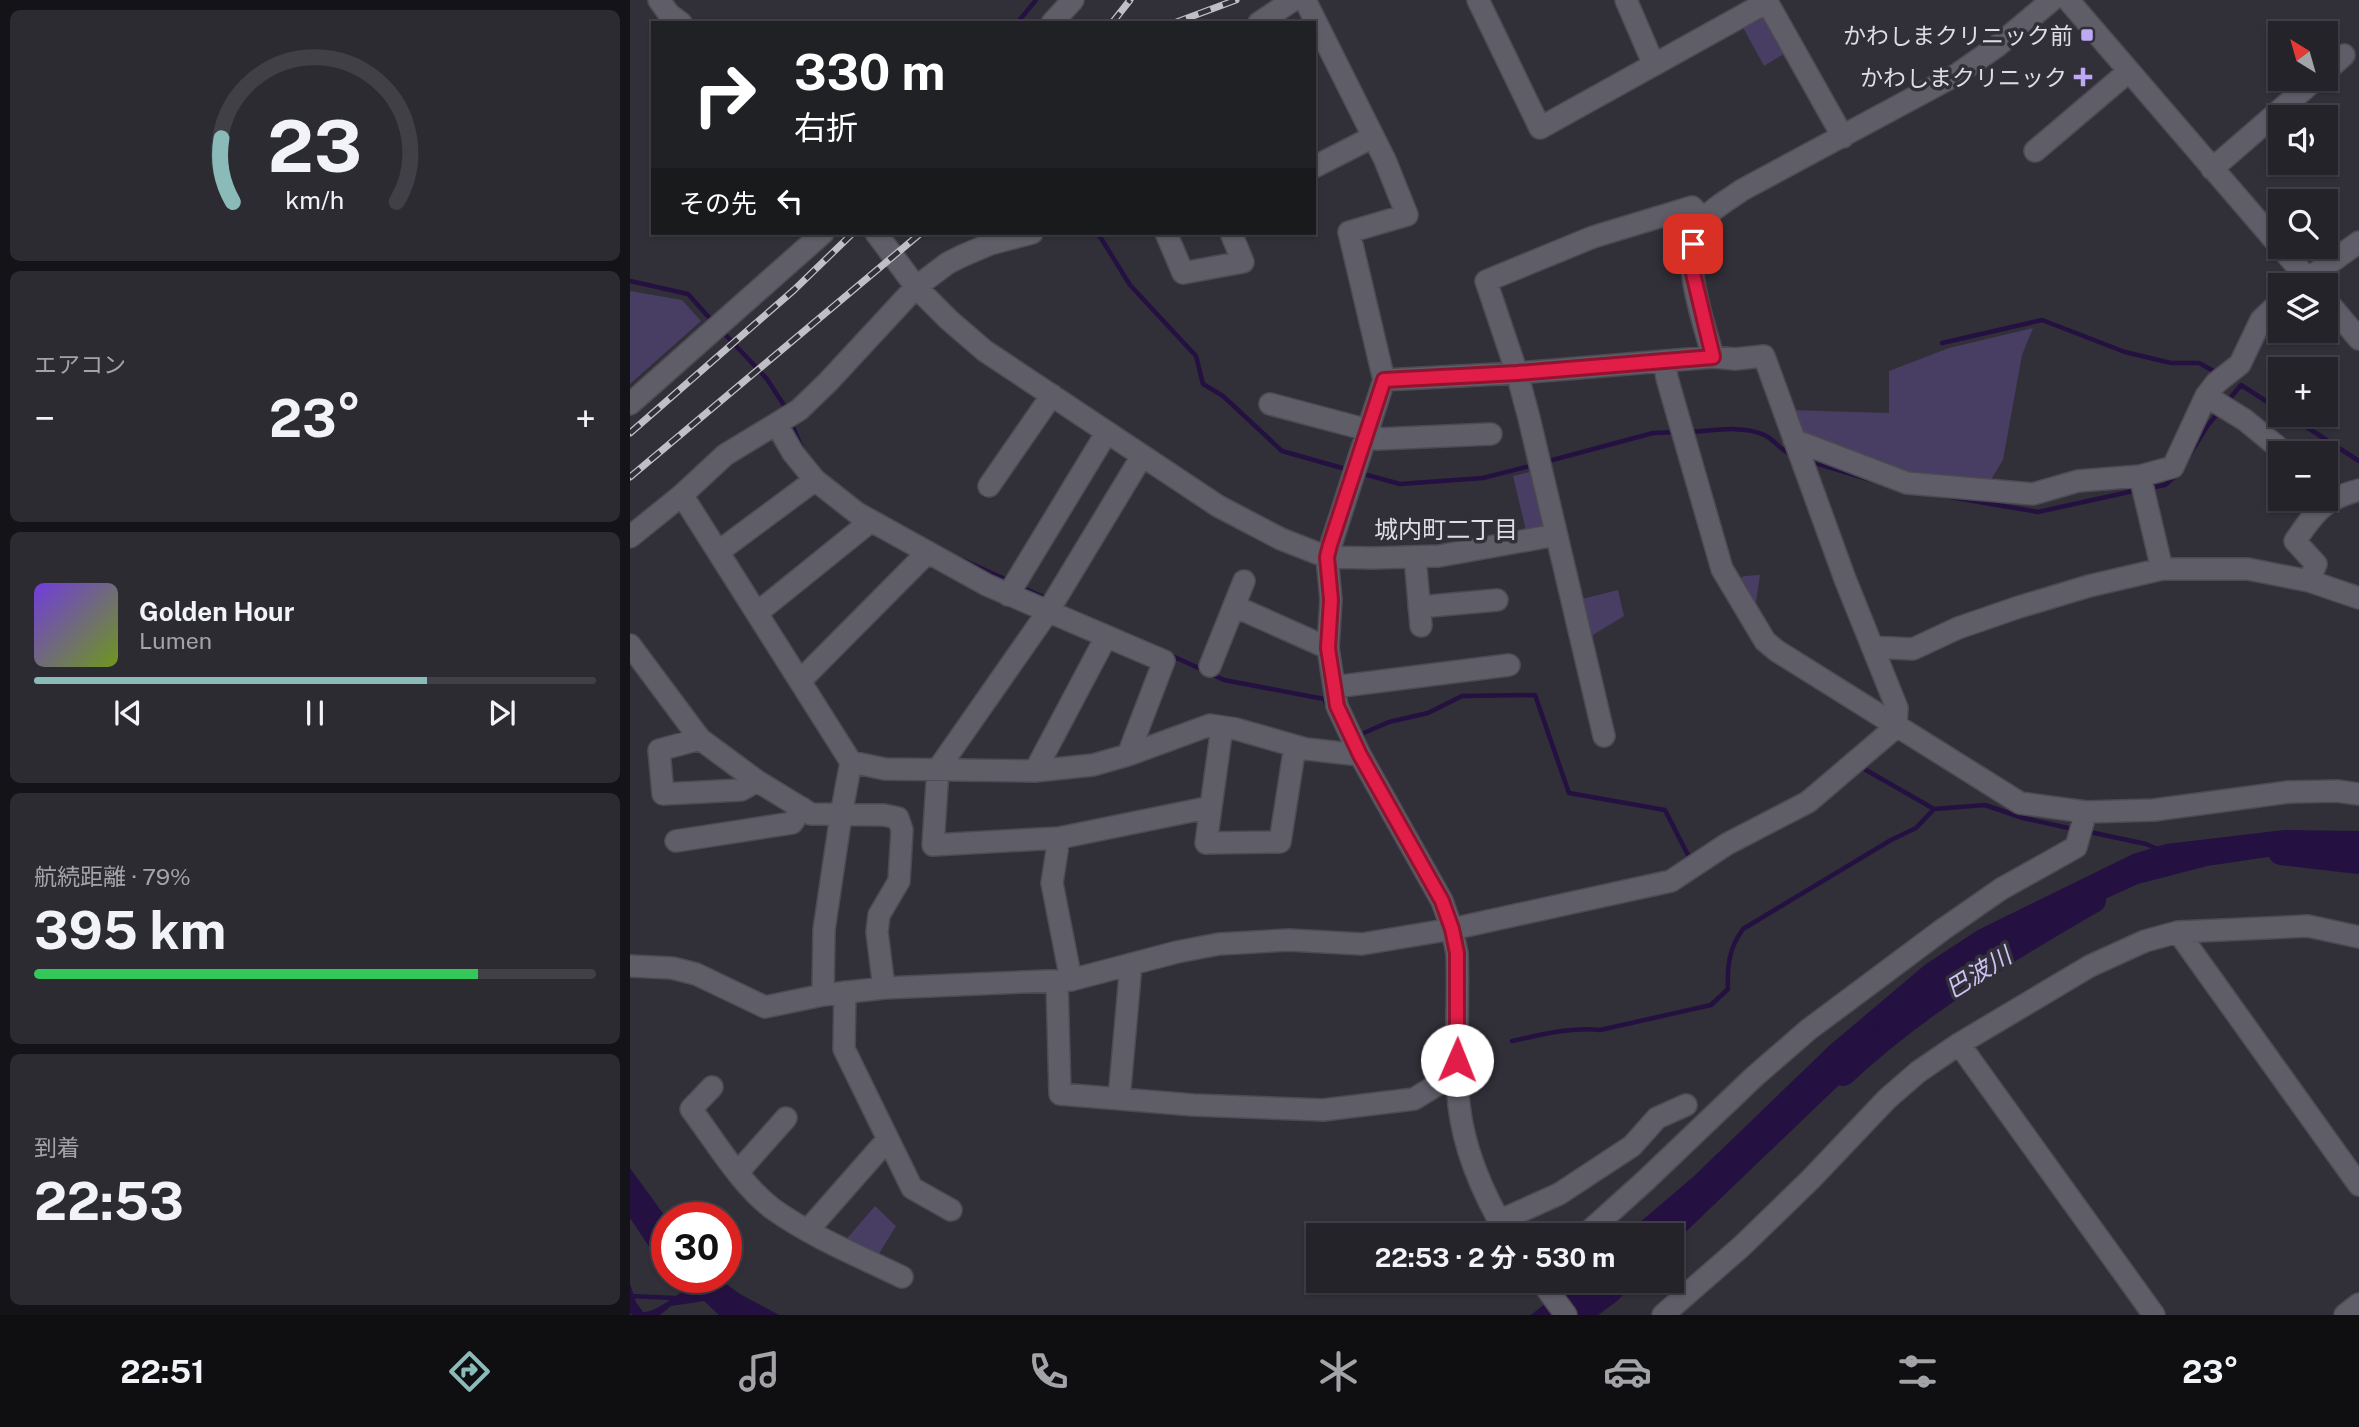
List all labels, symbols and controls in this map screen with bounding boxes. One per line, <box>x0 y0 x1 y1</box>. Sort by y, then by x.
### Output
north arrow <box>2268 21 2338 91</box>
map controls <box>2268 21 2338 511</box>
place label: かわしまクリニック前 <box>1843 22 2073 49</box>
marker: かわしまクリニック前 <box>2079 27 2095 43</box>
text: 330 m <box>794 43 945 101</box>
icon: right <box>679 49 770 140</box>
place label: かわしまクリニック <box>1860 64 2067 91</box>
marker: かわしまクリニック <box>2073 67 2093 87</box>
text: 23 <box>268 103 362 188</box>
button: sound <box>2268 105 2338 175</box>
text: 右折 <box>794 109 858 146</box>
icon: left <box>771 182 809 220</box>
text: km/h <box>286 184 344 214</box>
text: その先 <box>679 188 757 219</box>
button: search <box>2268 189 2338 259</box>
pin <box>1663 214 1723 274</box>
icon: arrive <box>1674 225 1712 263</box>
button: layers <box>2268 273 2338 343</box>
text: エアコン <box>34 351 126 378</box>
button: + <box>2268 357 2338 427</box>
text: 23° <box>269 388 361 449</box>
text: − <box>34 396 55 441</box>
text: + <box>575 396 596 441</box>
button: − <box>2268 441 2338 511</box>
district label: 城内町二丁目 <box>1374 515 1518 543</box>
text: Golden Hour <box>139 596 294 627</box>
text: Lumen <box>139 627 212 654</box>
icon: previous <box>109 694 147 732</box>
icon: pause <box>296 694 334 732</box>
icon: next <box>483 694 521 732</box>
text: 航続距離 · 79% <box>34 863 191 890</box>
text: 395 km <box>34 900 226 961</box>
water label: 巴波川 <box>1940 939 2018 1003</box>
position arrow <box>1420 1023 1494 1097</box>
text: 到着 <box>34 1134 80 1161</box>
text: 22:53 <box>34 1171 184 1232</box>
speed limit sign: 30 <box>651 1202 742 1293</box>
text: 22:53 · 2 分 · 530 m <box>1375 1242 1615 1273</box>
icon: directions <box>445 1347 494 1396</box>
icon: music <box>735 1347 784 1396</box>
icon: phone <box>1024 1347 1073 1396</box>
icon: climate <box>1314 1347 1363 1396</box>
icon: car <box>1603 1347 1652 1396</box>
icon: filters <box>1893 1347 1942 1396</box>
text: 22:51 <box>120 1353 205 1390</box>
text: 23° <box>2182 1353 2239 1390</box>

